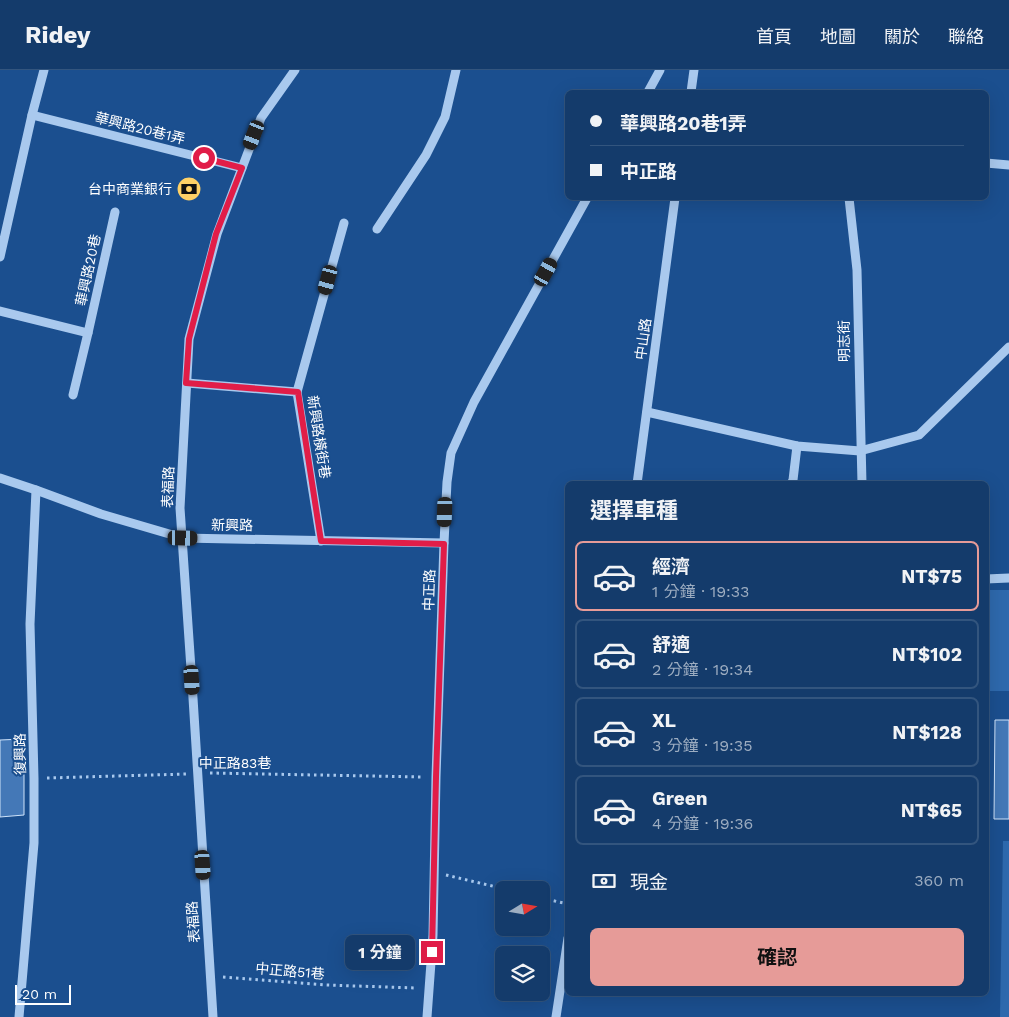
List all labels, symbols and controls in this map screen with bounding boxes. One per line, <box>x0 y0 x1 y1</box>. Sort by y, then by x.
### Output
text: Ridey <box>25 21 91 49</box>
text: 首頁 <box>756 26 792 47</box>
text: 地圖 <box>820 26 856 47</box>
text: 關於 <box>884 26 920 47</box>
text: 聯絡 <box>948 26 984 47</box>
street label: 華興路20巷1弄 <box>93 109 187 147</box>
text: 華興路20巷1弄 <box>620 112 747 135</box>
car <box>241 118 266 152</box>
route start <box>193 147 215 169</box>
text: 中正路 <box>620 160 677 183</box>
bank icon: 台中商業銀行 <box>176 176 202 202</box>
place label: 台中商業銀行 <box>88 181 172 197</box>
street label: 華興路20巷 <box>73 233 103 307</box>
car <box>532 255 559 289</box>
car <box>316 264 339 296</box>
street label: 中山路 <box>632 317 654 361</box>
street label: 明志街 <box>836 320 852 362</box>
street label: 新興路橫街巷 <box>305 394 333 480</box>
street label: 表福路 <box>159 466 177 508</box>
car <box>436 497 453 527</box>
text: 選擇車種 <box>590 498 678 523</box>
street label: 新興路 <box>211 517 253 533</box>
car <box>167 530 198 546</box>
icon: car <box>592 554 637 599</box>
text: 經濟 <box>652 555 690 578</box>
text: NT$75 <box>901 565 962 588</box>
street label: 中正路 <box>420 569 438 611</box>
text: 1 分鐘 · 19:33 <box>652 582 749 601</box>
icon: car <box>592 632 637 677</box>
text: 舒適 <box>652 633 690 656</box>
text: NT$102 <box>892 643 962 666</box>
text: 2 分鐘 · 19:34 <box>652 660 753 679</box>
car <box>183 665 200 695</box>
text: XL <box>652 709 676 732</box>
icon: car <box>592 710 637 755</box>
text: NT$128 <box>892 721 962 744</box>
street label: 復興路 <box>12 733 28 775</box>
text: 3 分鐘 · 19:35 <box>652 736 752 755</box>
street label: 中正路83巷 <box>199 755 271 771</box>
text: Green <box>652 787 708 810</box>
icon: car <box>592 788 637 833</box>
text: NT$65 <box>901 799 962 822</box>
text: 4 分鐘 · 19:36 <box>652 814 753 833</box>
car <box>194 850 211 880</box>
icon: cash <box>590 867 618 895</box>
text: 現金 <box>630 871 668 894</box>
text: 360 m <box>914 871 964 890</box>
north arrow <box>495 881 550 936</box>
map controls <box>495 881 550 1001</box>
street label: 表福路 <box>184 900 202 944</box>
button: 確認 <box>590 928 964 986</box>
callout: 1 分鐘 <box>344 934 414 970</box>
route end <box>421 941 443 963</box>
text: 1 分鐘 <box>358 943 402 962</box>
button: layers <box>495 946 550 1001</box>
street label: 中正路51巷 <box>255 960 325 982</box>
scale bar <box>15 982 71 1005</box>
text: 20 m <box>22 986 57 1002</box>

